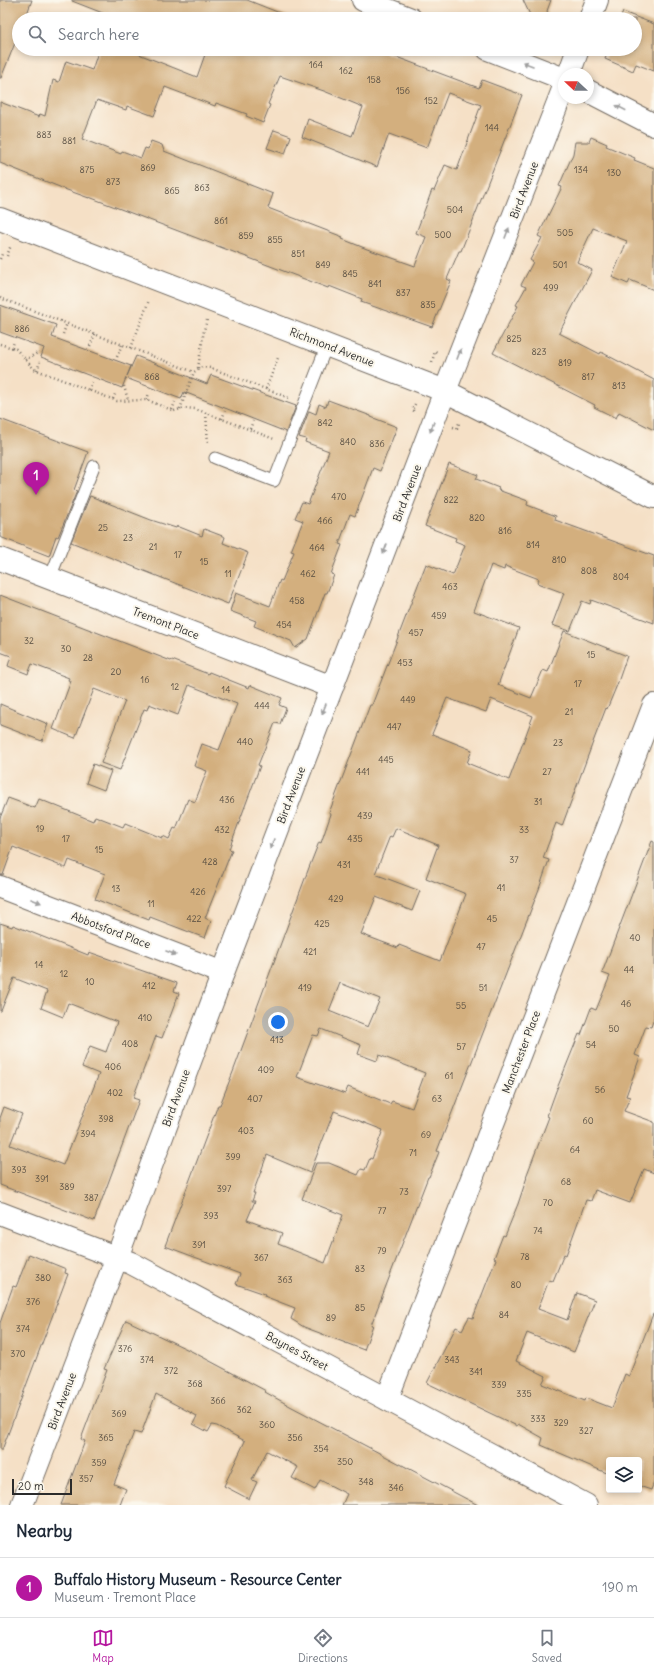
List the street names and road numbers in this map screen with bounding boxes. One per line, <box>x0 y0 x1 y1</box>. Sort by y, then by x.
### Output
street label: Bird Avenue <box>507 159 541 221</box>
street label: Richmond Avenue <box>288 324 376 370</box>
street label: Bird Avenue <box>390 462 424 524</box>
street label: Tremont Place <box>131 604 201 642</box>
street label: Bird Avenue <box>274 764 308 826</box>
street label: Abbotsford Place <box>69 908 153 952</box>
street label: Manchester Place <box>499 1009 543 1095</box>
street label: Bird Avenue <box>159 1067 193 1129</box>
street label: Baynes Street <box>263 1329 331 1374</box>
street label: Bird Avenue <box>45 1370 79 1432</box>

